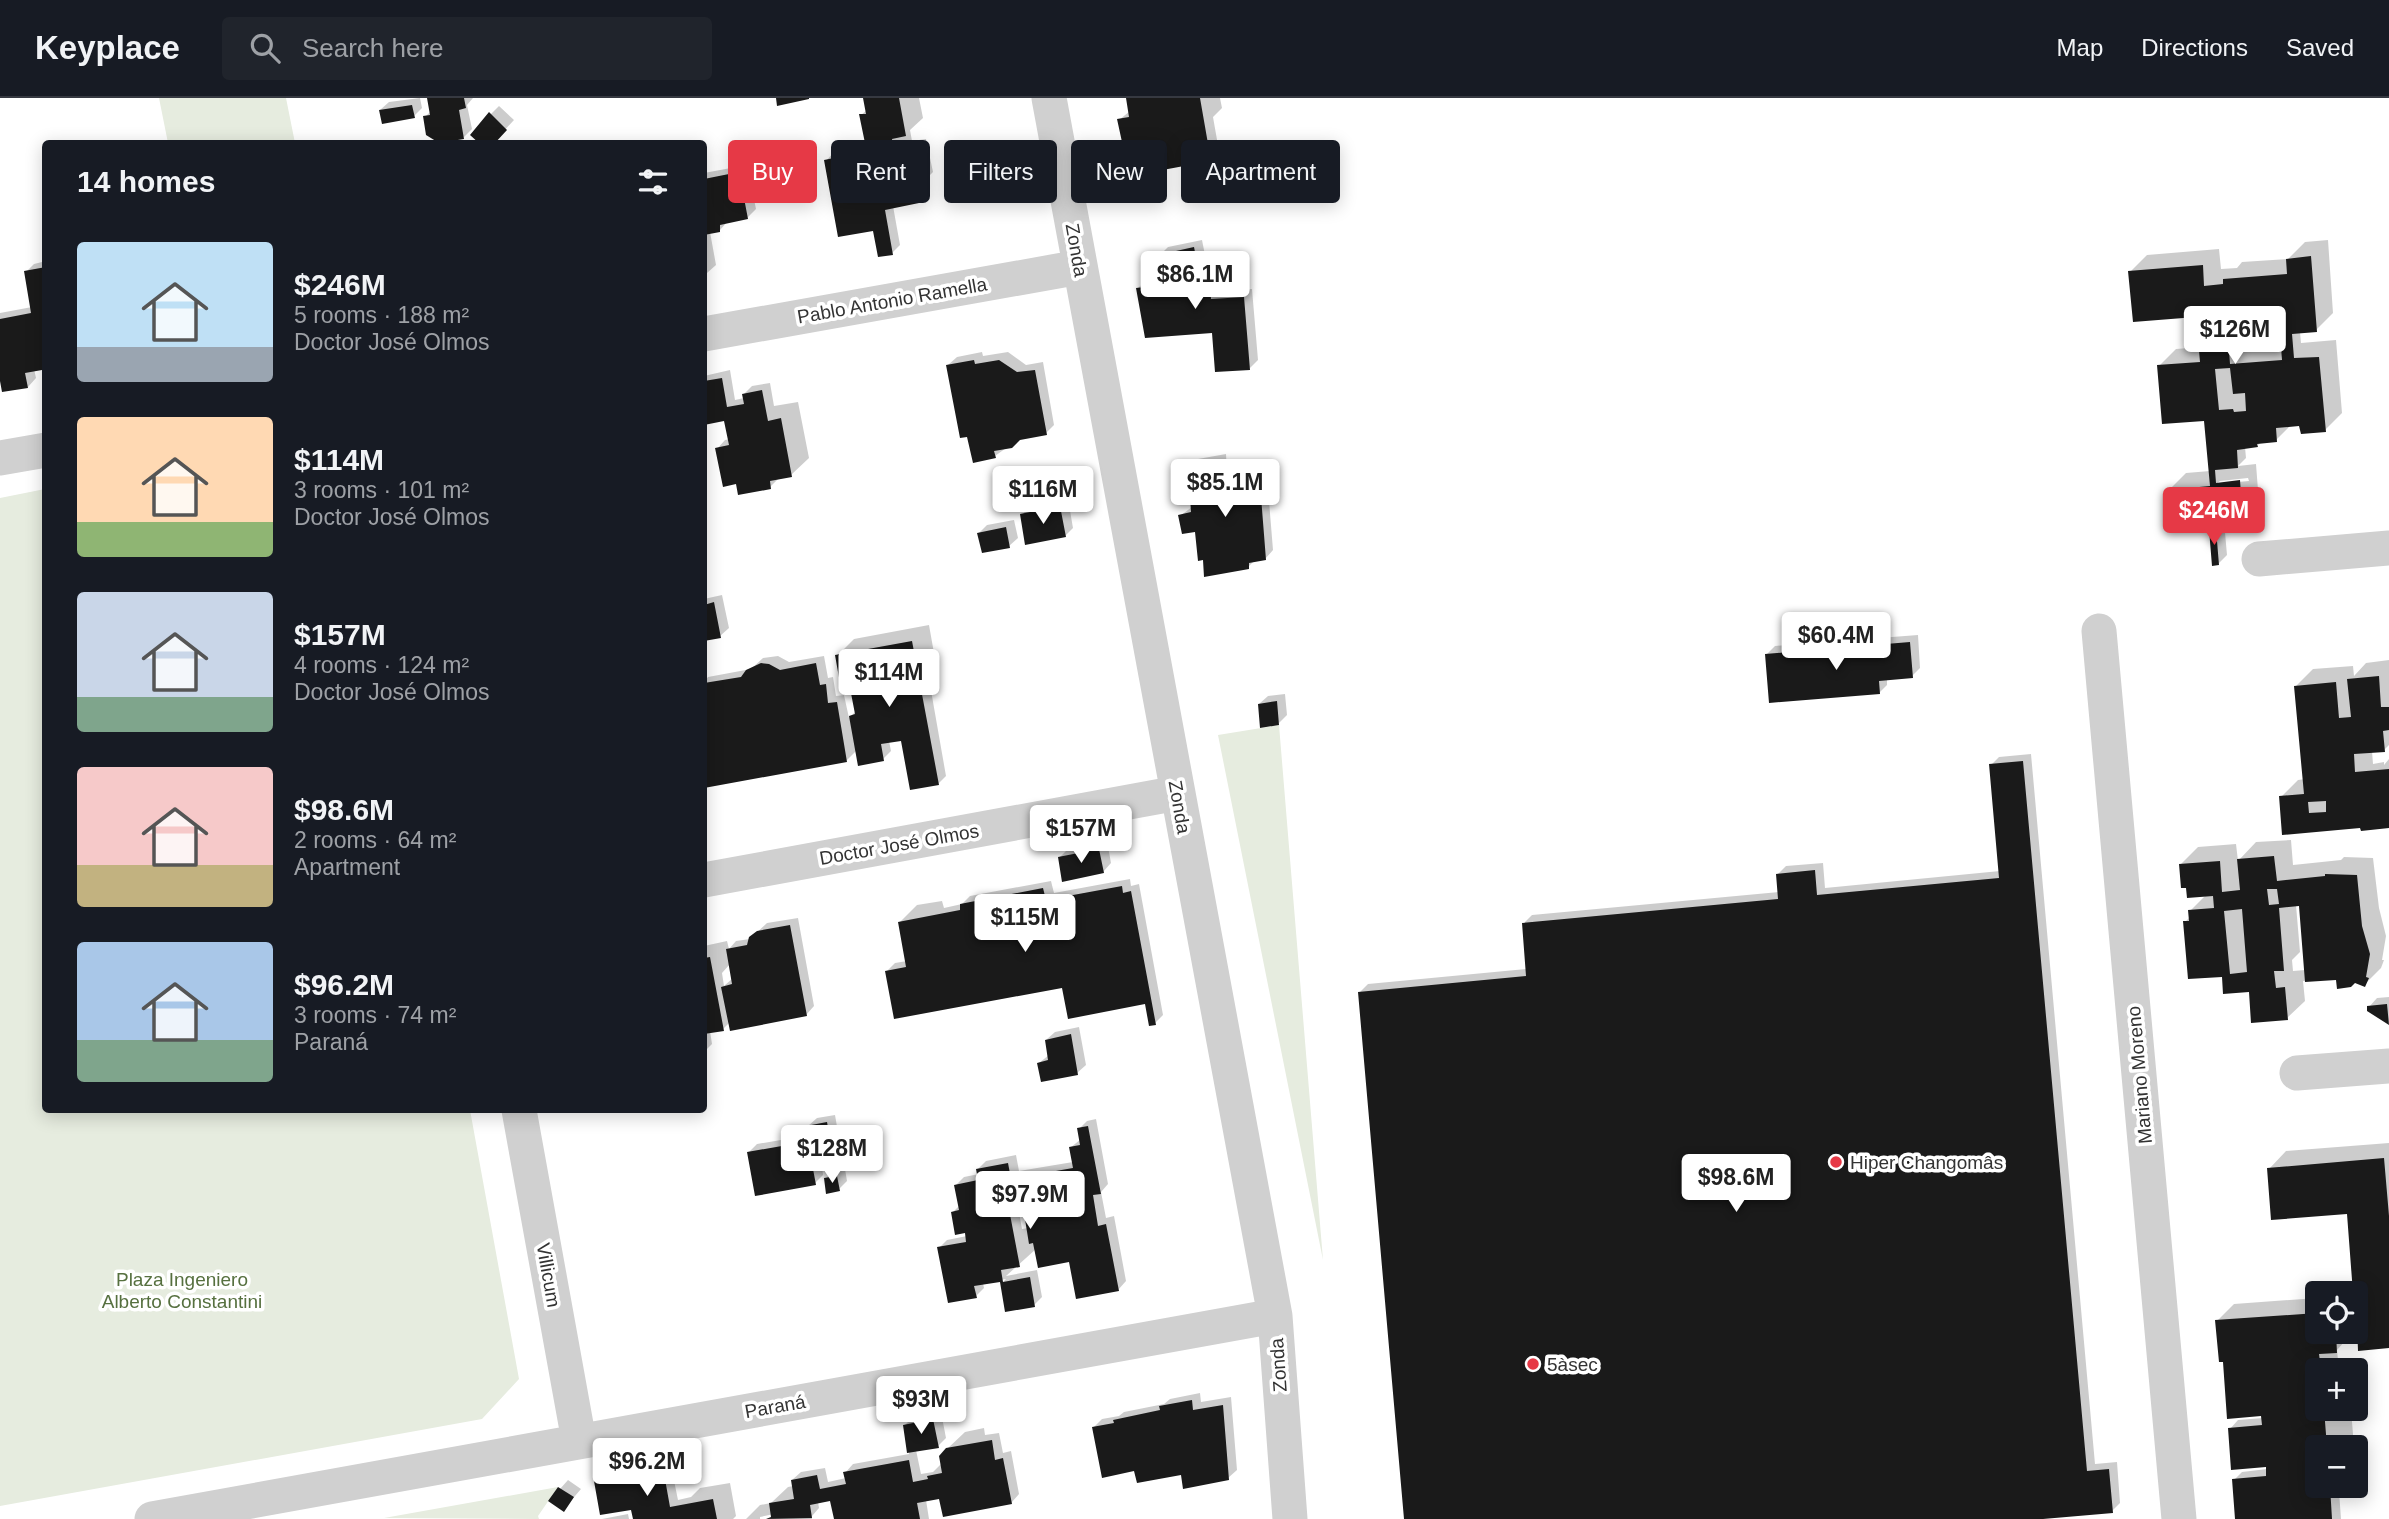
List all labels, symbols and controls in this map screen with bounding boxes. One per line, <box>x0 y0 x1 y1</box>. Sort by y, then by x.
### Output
search box <box>222 17 712 80</box>
text: Keyplace <box>35 29 180 66</box>
icon: search <box>246 29 284 67</box>
text: Search here <box>302 33 444 63</box>
text: Map <box>2057 34 2103 61</box>
text: Directions <box>2141 34 2248 61</box>
text: Saved <box>2286 34 2354 61</box>
chip: Buy <box>728 140 817 203</box>
chip: Rent <box>831 140 930 203</box>
chip: Filters <box>944 140 1057 203</box>
chip: New <box>1071 140 1167 203</box>
chip: Apartment <box>1181 140 1340 203</box>
icon: filters <box>634 163 672 201</box>
text: 14 homes <box>77 165 215 198</box>
street label: Zonda <box>1061 222 1092 279</box>
pin: $86.1M <box>1138 252 1252 311</box>
text: $86.1M <box>1157 261 1233 287</box>
text: $246M <box>294 268 386 301</box>
icon: home <box>133 270 217 354</box>
street label: Pablo Antonio Ramella <box>796 273 989 328</box>
text: 5 rooms · 188 m² <box>294 302 469 328</box>
pin: $126M <box>2186 306 2284 366</box>
text: $126M <box>2200 316 2270 342</box>
text: Doctor José Olmos <box>294 329 490 355</box>
text: $114M <box>294 443 384 476</box>
icon: home <box>133 445 217 529</box>
pin: $85.1M <box>1168 460 1282 519</box>
pin: $116M <box>994 466 1092 526</box>
text: $85.1M <box>1187 469 1263 495</box>
text: $116M <box>1008 476 1078 502</box>
text: 3 rooms · 101 m² <box>294 477 469 503</box>
pin: $246M <box>2165 488 2263 547</box>
text: $246M <box>2179 497 2249 523</box>
text: Doctor José Olmos <box>294 504 490 530</box>
pin: $60.4M <box>1779 612 1893 672</box>
text: $157M <box>294 618 386 651</box>
icon: home <box>133 620 217 704</box>
text: $60.4M <box>1798 622 1874 648</box>
pin: $114M <box>840 650 938 709</box>
text: 4 rooms · 124 m² <box>294 652 469 678</box>
text: $114M <box>854 659 924 685</box>
text: Doctor José Olmos <box>294 679 490 705</box>
street label: Zonda <box>1164 779 1195 836</box>
text: $98.6M <box>294 793 394 826</box>
icon: home <box>133 795 217 879</box>
pin: $157M <box>1032 806 1130 865</box>
text: $157M <box>1046 815 1116 841</box>
street label: Doctor José Olmos <box>818 820 980 869</box>
text: 2 rooms · 64 m² <box>294 827 456 853</box>
text: Apartment <box>294 854 400 880</box>
pin: $115M <box>976 894 1074 954</box>
text: $115M <box>990 904 1060 930</box>
text: $96.2M <box>294 968 394 1001</box>
icon: home <box>133 970 217 1054</box>
text: 3 rooms · 74 m² <box>294 1002 456 1028</box>
street label: Mariano Moreno <box>2123 1005 2156 1145</box>
text: Paraná <box>294 1029 368 1055</box>
pin: $128M <box>783 1126 881 1185</box>
text: $128M <box>797 1135 867 1161</box>
place label: Hiper Changomâs <box>1850 1152 2003 1173</box>
pin: $98.6M <box>1679 1154 1793 1214</box>
marker: Hiper Changomâs <box>1828 1154 1844 1170</box>
text: $98.6M <box>1698 1164 1774 1190</box>
pin: $97.9M <box>973 1172 1087 1231</box>
text: $97.9M <box>992 1181 1068 1207</box>
street label: Villicum <box>533 1241 565 1309</box>
park label: Plaza Ingeniero Alberto Constantini <box>102 1269 262 1312</box>
map controls <box>2305 1281 2368 1498</box>
button: locate <box>2305 1281 2368 1344</box>
street label: Zonda <box>1266 1337 1291 1393</box>
place label: 5àsec <box>1547 1354 1598 1375</box>
marker: 5àsec <box>1525 1356 1541 1372</box>
button: + <box>2305 1358 2368 1421</box>
pin: $93M <box>880 1376 962 1436</box>
text: $93M <box>892 1386 950 1412</box>
street label: Paraná <box>743 1391 807 1422</box>
button: − <box>2305 1435 2368 1498</box>
pin: $96.2M <box>590 1438 704 1498</box>
text: $96.2M <box>609 1448 685 1474</box>

